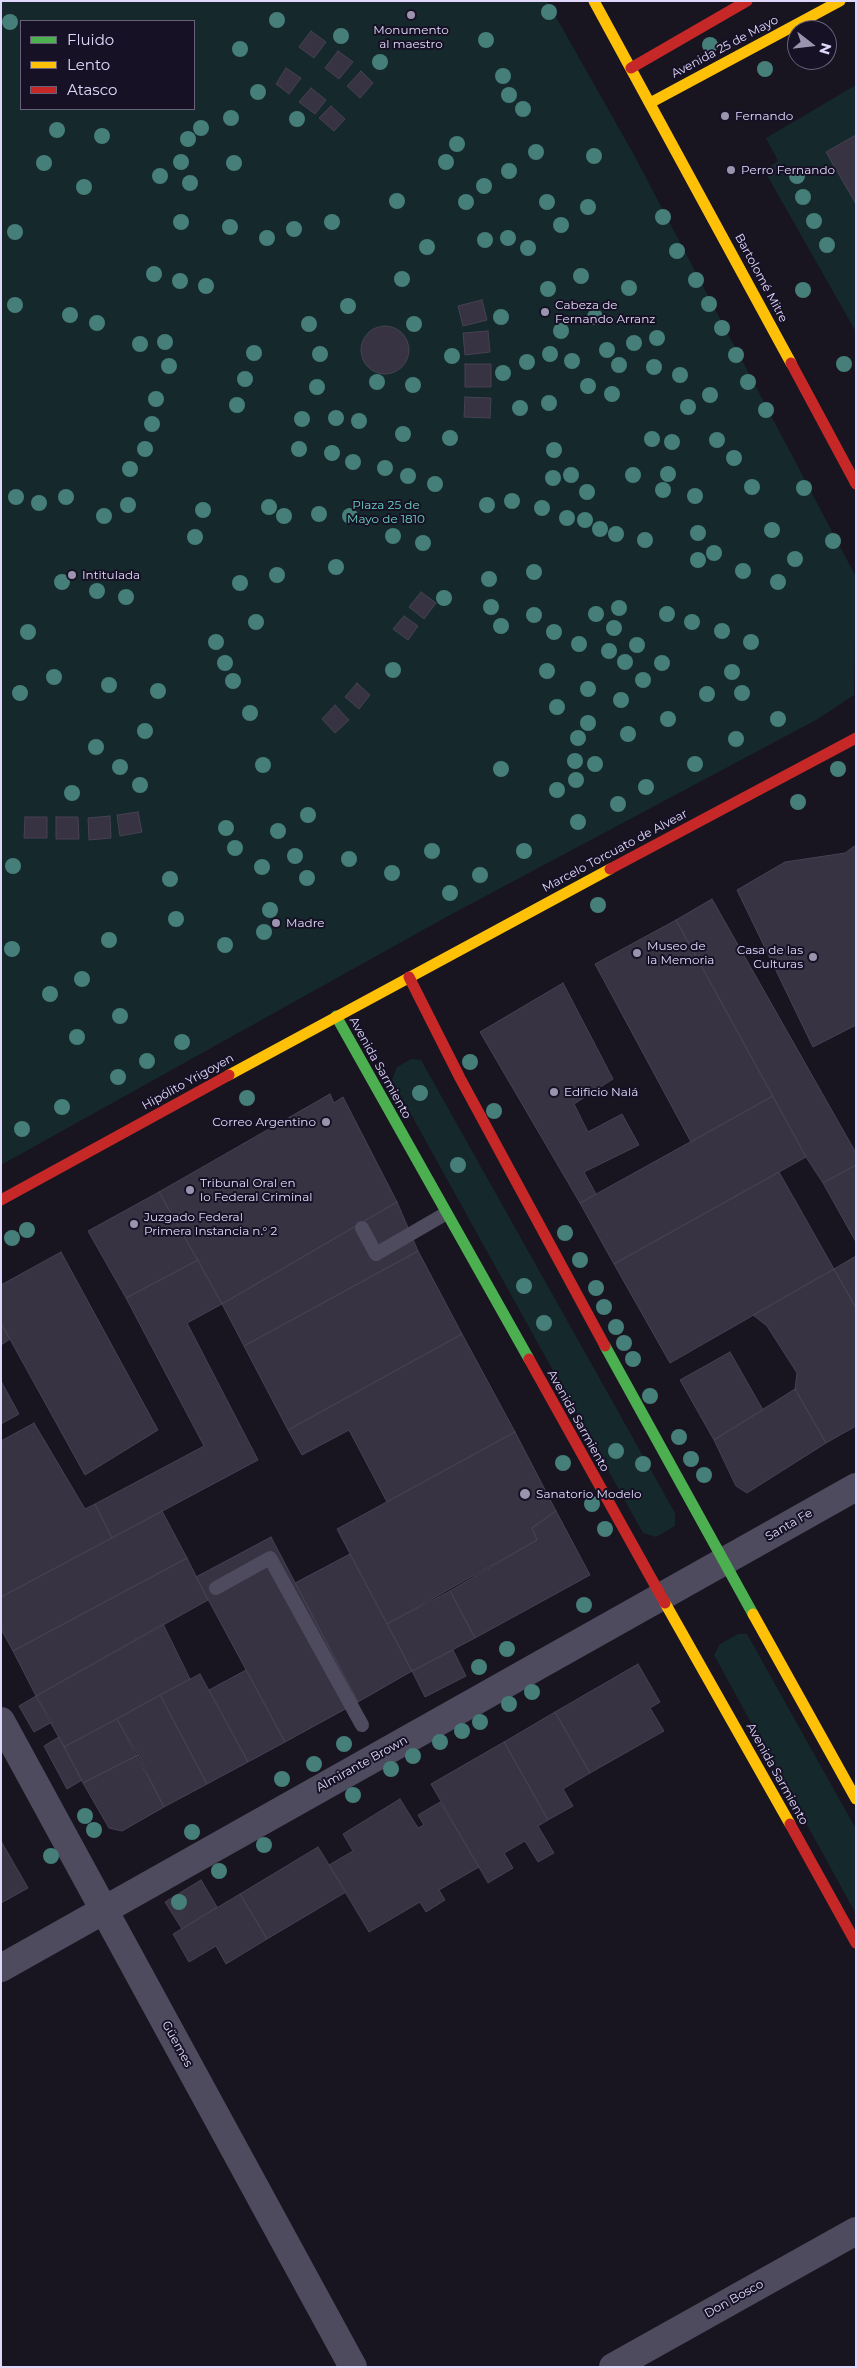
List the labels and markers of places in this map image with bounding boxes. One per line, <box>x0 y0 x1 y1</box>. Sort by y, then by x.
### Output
marker: Monumento al maestro <box>405 9 417 21</box>
place label: Monumento al maestro <box>373 23 449 51</box>
place label: Fernando <box>735 109 793 123</box>
marker: Fernando <box>719 110 731 122</box>
place label: Perro Fernando <box>741 163 835 177</box>
marker: Perro Fernando <box>725 164 737 176</box>
place label: Cabeza de Fernando Arranz <box>555 298 655 326</box>
marker: Cabeza de Fernando Arranz <box>539 306 551 318</box>
place label: Intitulada <box>82 568 140 582</box>
marker: Intitulada <box>66 569 78 581</box>
place label: Madre <box>286 916 325 930</box>
marker: Madre <box>270 917 282 929</box>
place label: Museo de la Memoria <box>647 939 714 967</box>
place label: Casa de las Culturas <box>737 943 803 971</box>
marker: Museo de la Memoria <box>631 947 643 959</box>
marker: Casa de las Culturas <box>807 951 819 963</box>
place label: Edificio Nalá <box>564 1085 638 1099</box>
marker: Edificio Nalá <box>548 1086 560 1098</box>
place label: Correo Argentino <box>212 1115 316 1129</box>
marker: Correo Argentino <box>320 1116 332 1128</box>
place label: Tribunal Oral en lo Federal Criminal <box>200 1176 313 1204</box>
marker: Tribunal Oral en lo Federal Criminal <box>184 1184 196 1196</box>
place label: Juzgado Federal Primera Instancia n.° 2 <box>144 1210 277 1238</box>
marker: Juzgado Federal Primera Instancia n.° 2 <box>128 1218 140 1230</box>
marker: Sanatorio Modelo <box>518 1487 532 1501</box>
place label: Sanatorio Modelo <box>536 1487 642 1501</box>

